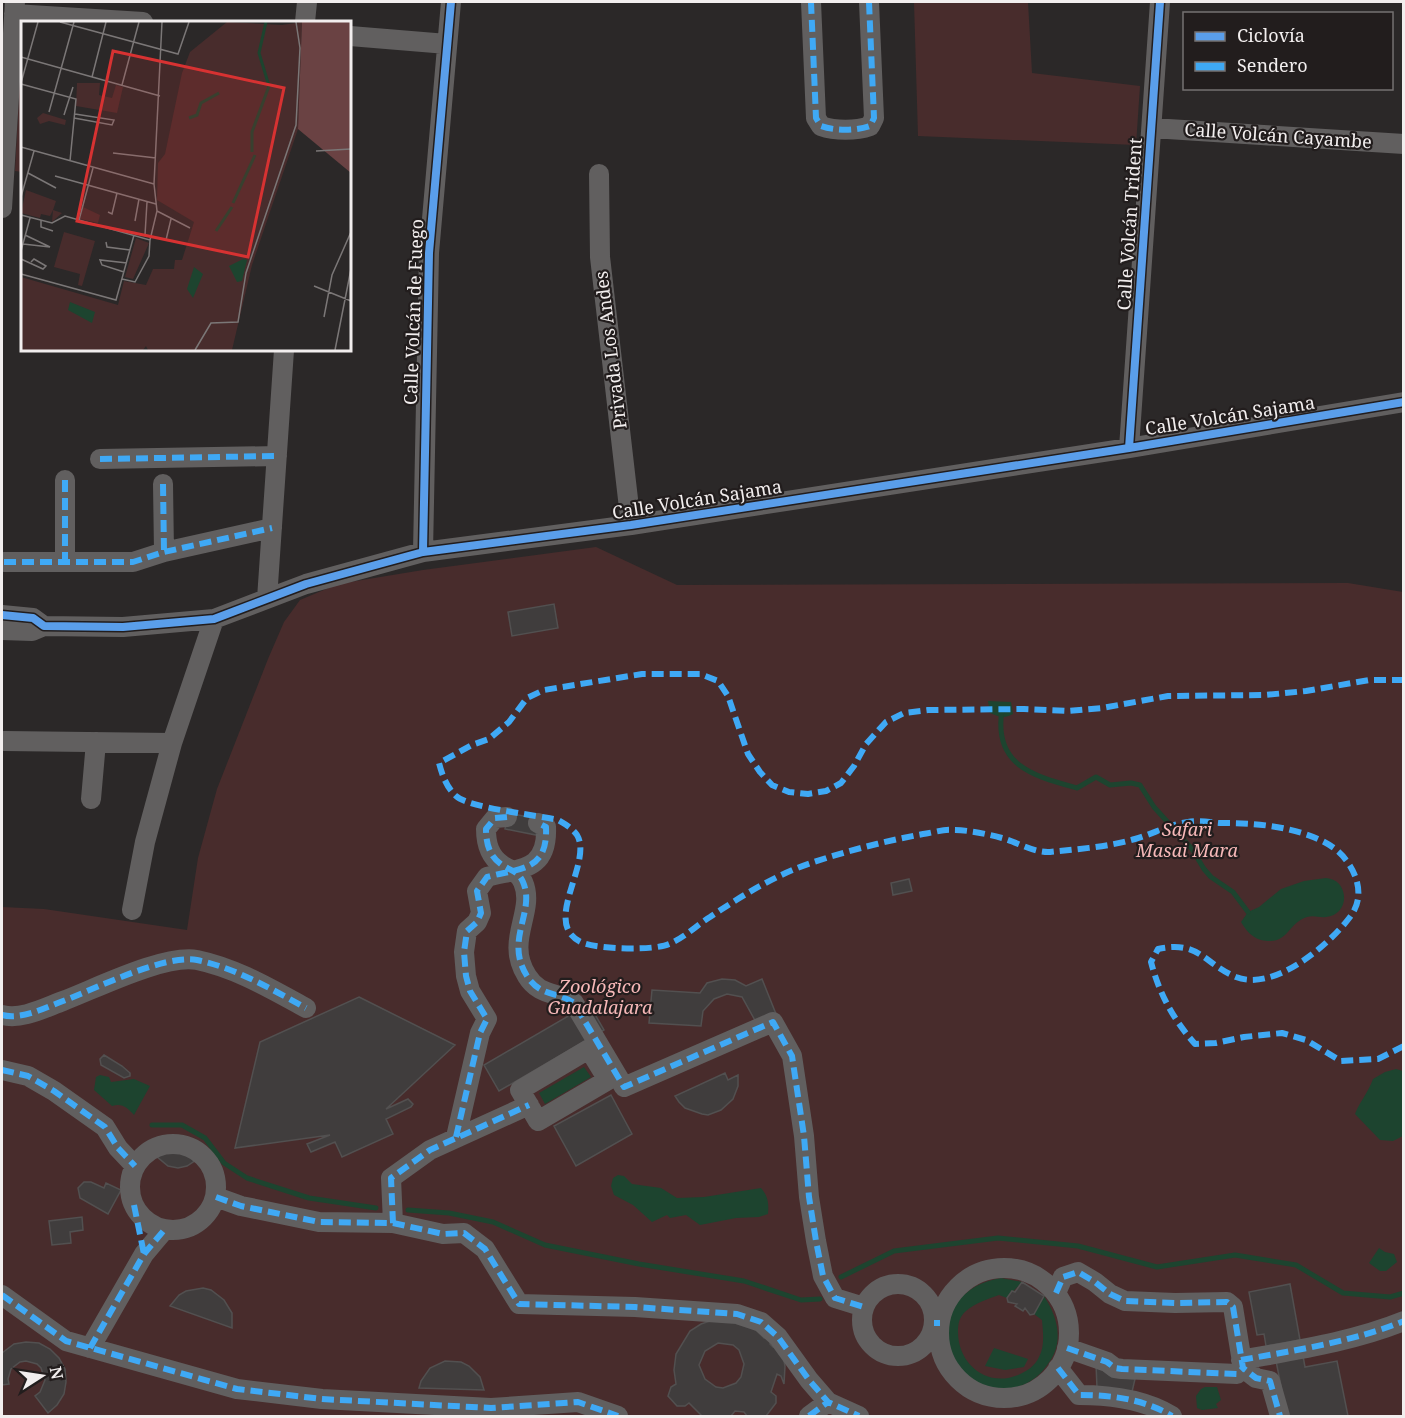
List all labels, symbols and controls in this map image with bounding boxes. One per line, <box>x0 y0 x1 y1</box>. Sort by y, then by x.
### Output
legend <box>1183 12 1393 90</box>
inset map <box>21 21 351 351</box>
text: Ciclovía <box>1237 23 1305 47</box>
text: Sendero <box>1237 53 1308 77</box>
street label: Calle Volcán Cayambe <box>1184 116 1373 154</box>
street label: Calle Volcán Trident <box>1111 137 1147 311</box>
street label: Calle Volcán de Fuego <box>398 219 428 405</box>
street label: Privada Los Andes <box>588 270 632 431</box>
street label: Calle Volcán Sajama <box>1143 390 1316 440</box>
street label: Calle Volcán Sajama <box>610 474 783 524</box>
park label: Safari Masai Mara <box>1135 817 1239 862</box>
park label: Zoológico Guadalajara <box>548 974 653 1019</box>
north arrow <box>12 1346 72 1406</box>
text: N <box>45 1364 69 1382</box>

